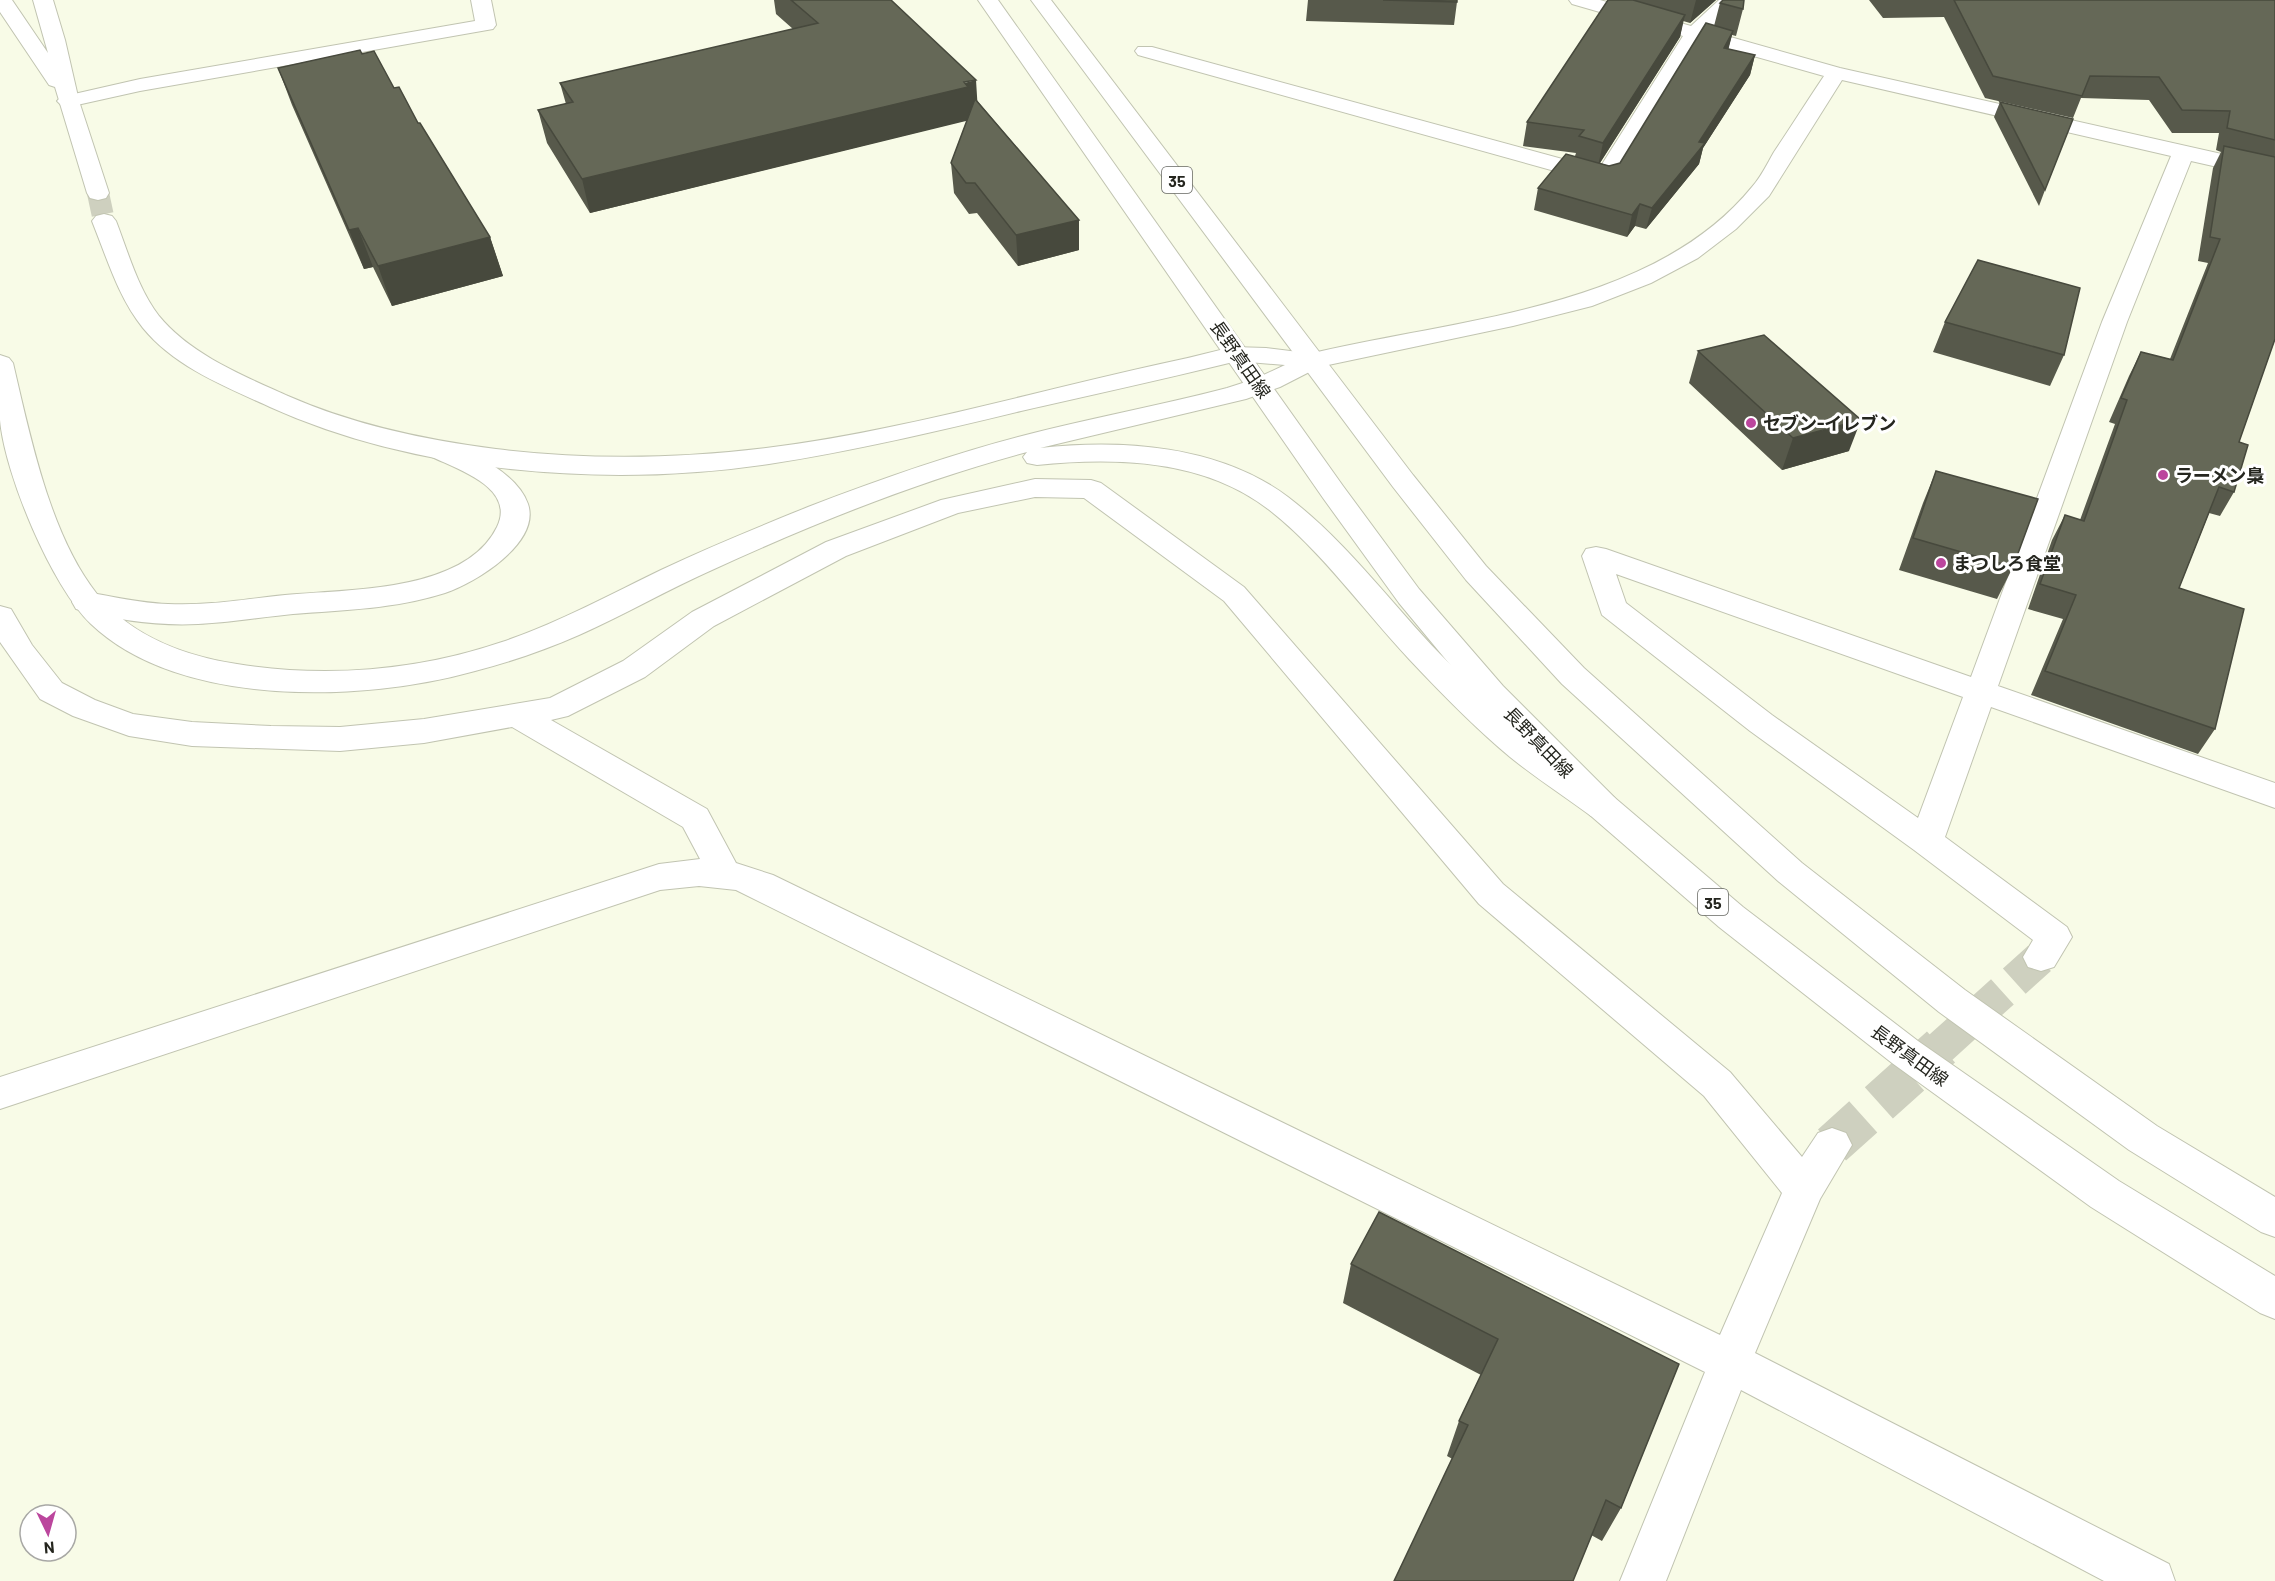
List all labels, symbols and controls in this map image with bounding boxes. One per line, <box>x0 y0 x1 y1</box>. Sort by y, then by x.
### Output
road number: 35 <box>1162 167 1192 193</box>
street label: 長野真田線 <box>1206 316 1276 402</box>
place label: セブン-イレブン <box>1763 412 1896 434</box>
marker: セブン-イレブン <box>1744 416 1758 430</box>
place label: ラーメン梟 <box>2175 464 2264 486</box>
marker: ラーメン梟 <box>2156 468 2170 482</box>
place label: まつしろ食堂 <box>1953 552 2061 574</box>
marker: まつしろ食堂 <box>1934 556 1948 570</box>
street label: 長野真田線 <box>1500 702 1578 782</box>
road number: 35 <box>1698 889 1728 915</box>
street label: 長野真田線 <box>1867 1020 1953 1090</box>
north arrow <box>18 1503 78 1563</box>
text: N <box>43 1539 55 1558</box>

